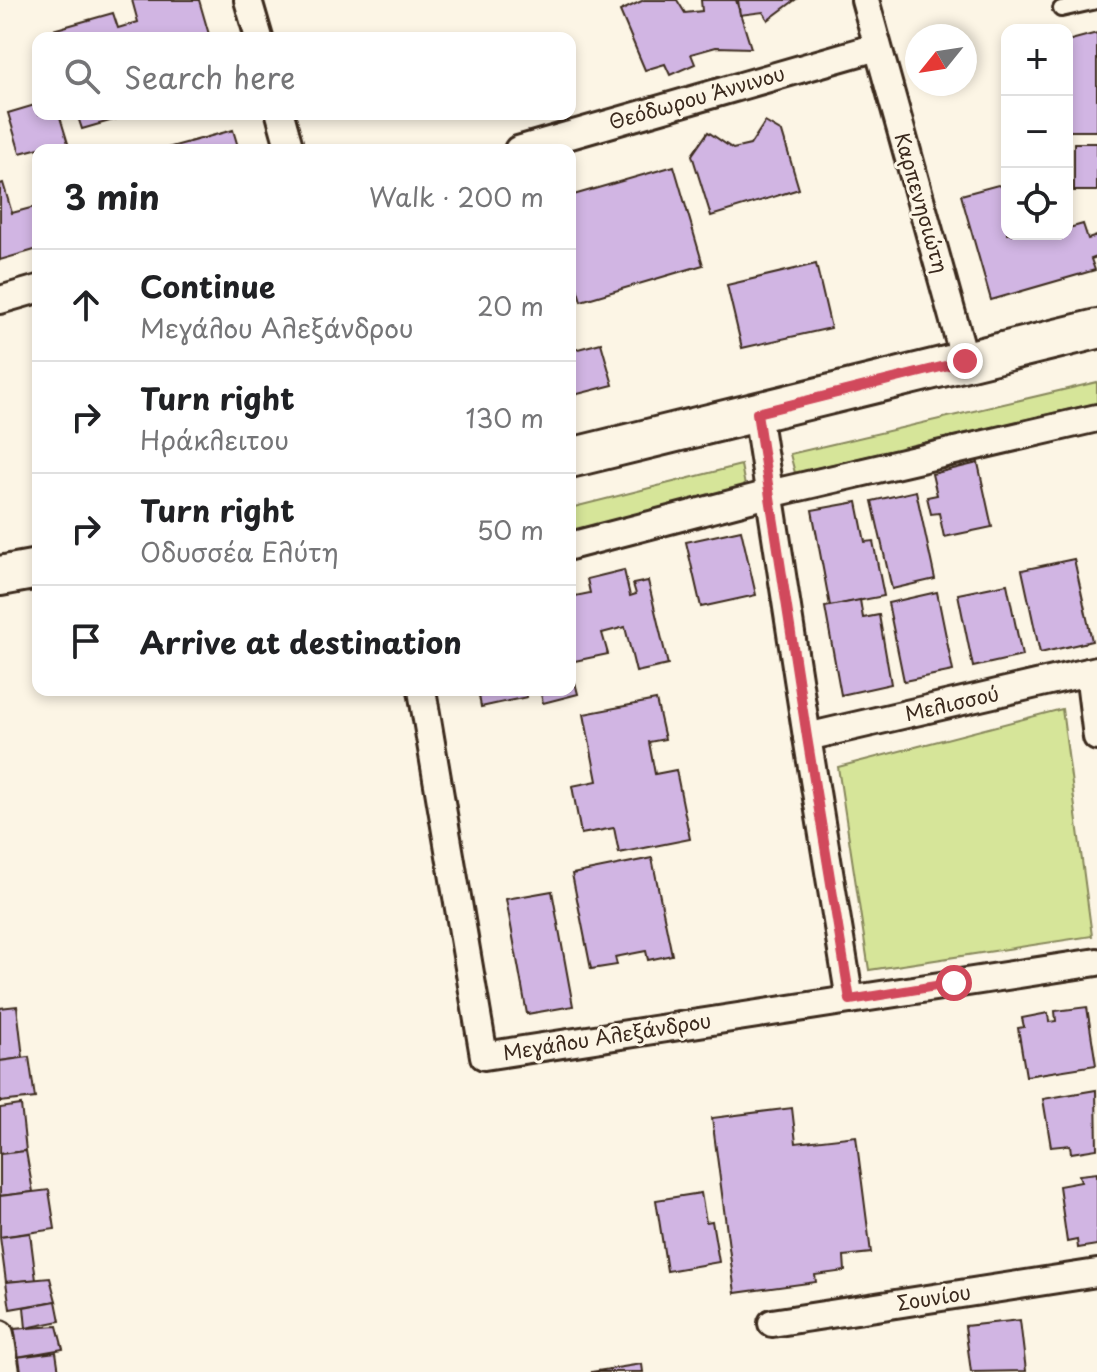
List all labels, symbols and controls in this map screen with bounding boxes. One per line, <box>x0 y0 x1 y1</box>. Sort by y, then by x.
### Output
north arrow <box>905 24 977 96</box>
map controls <box>1001 24 1073 240</box>
button: + <box>1001 24 1073 96</box>
search box <box>32 32 576 120</box>
icon: search <box>60 54 104 98</box>
text: Search here <box>124 54 296 99</box>
street label: Θεόδωρου Άννινου <box>605 58 788 136</box>
button: − <box>1001 96 1073 168</box>
street label: Καρπενησιώτη <box>888 129 956 276</box>
button: locate <box>1001 168 1073 240</box>
text: 3 min <box>64 170 160 222</box>
text: Walk · 200 m <box>369 177 544 216</box>
text: Continue <box>140 263 275 308</box>
icon: ahead <box>64 283 108 327</box>
text: 20 m <box>477 286 544 325</box>
text: Μεγάλου Αλεξάνδρου <box>140 308 414 347</box>
route end <box>947 343 983 379</box>
text: Turn right <box>140 375 295 420</box>
icon: right <box>64 395 108 439</box>
text: 130 m <box>465 398 544 437</box>
text: Ηράκλειτου <box>140 420 289 459</box>
text: Turn right <box>140 487 295 532</box>
icon: right <box>64 507 108 551</box>
text: 50 m <box>477 510 544 549</box>
text: Οδυσσέα Ελύτη <box>140 532 339 571</box>
icon: arrive <box>64 619 108 663</box>
text: Arrive at destination <box>140 619 462 664</box>
street label: Μελισσού <box>902 678 1002 728</box>
route start <box>936 965 972 1001</box>
street label: Μεγάλου Αλεξάνδρου <box>501 1005 713 1067</box>
street label: Σουνίου <box>895 1276 973 1318</box>

